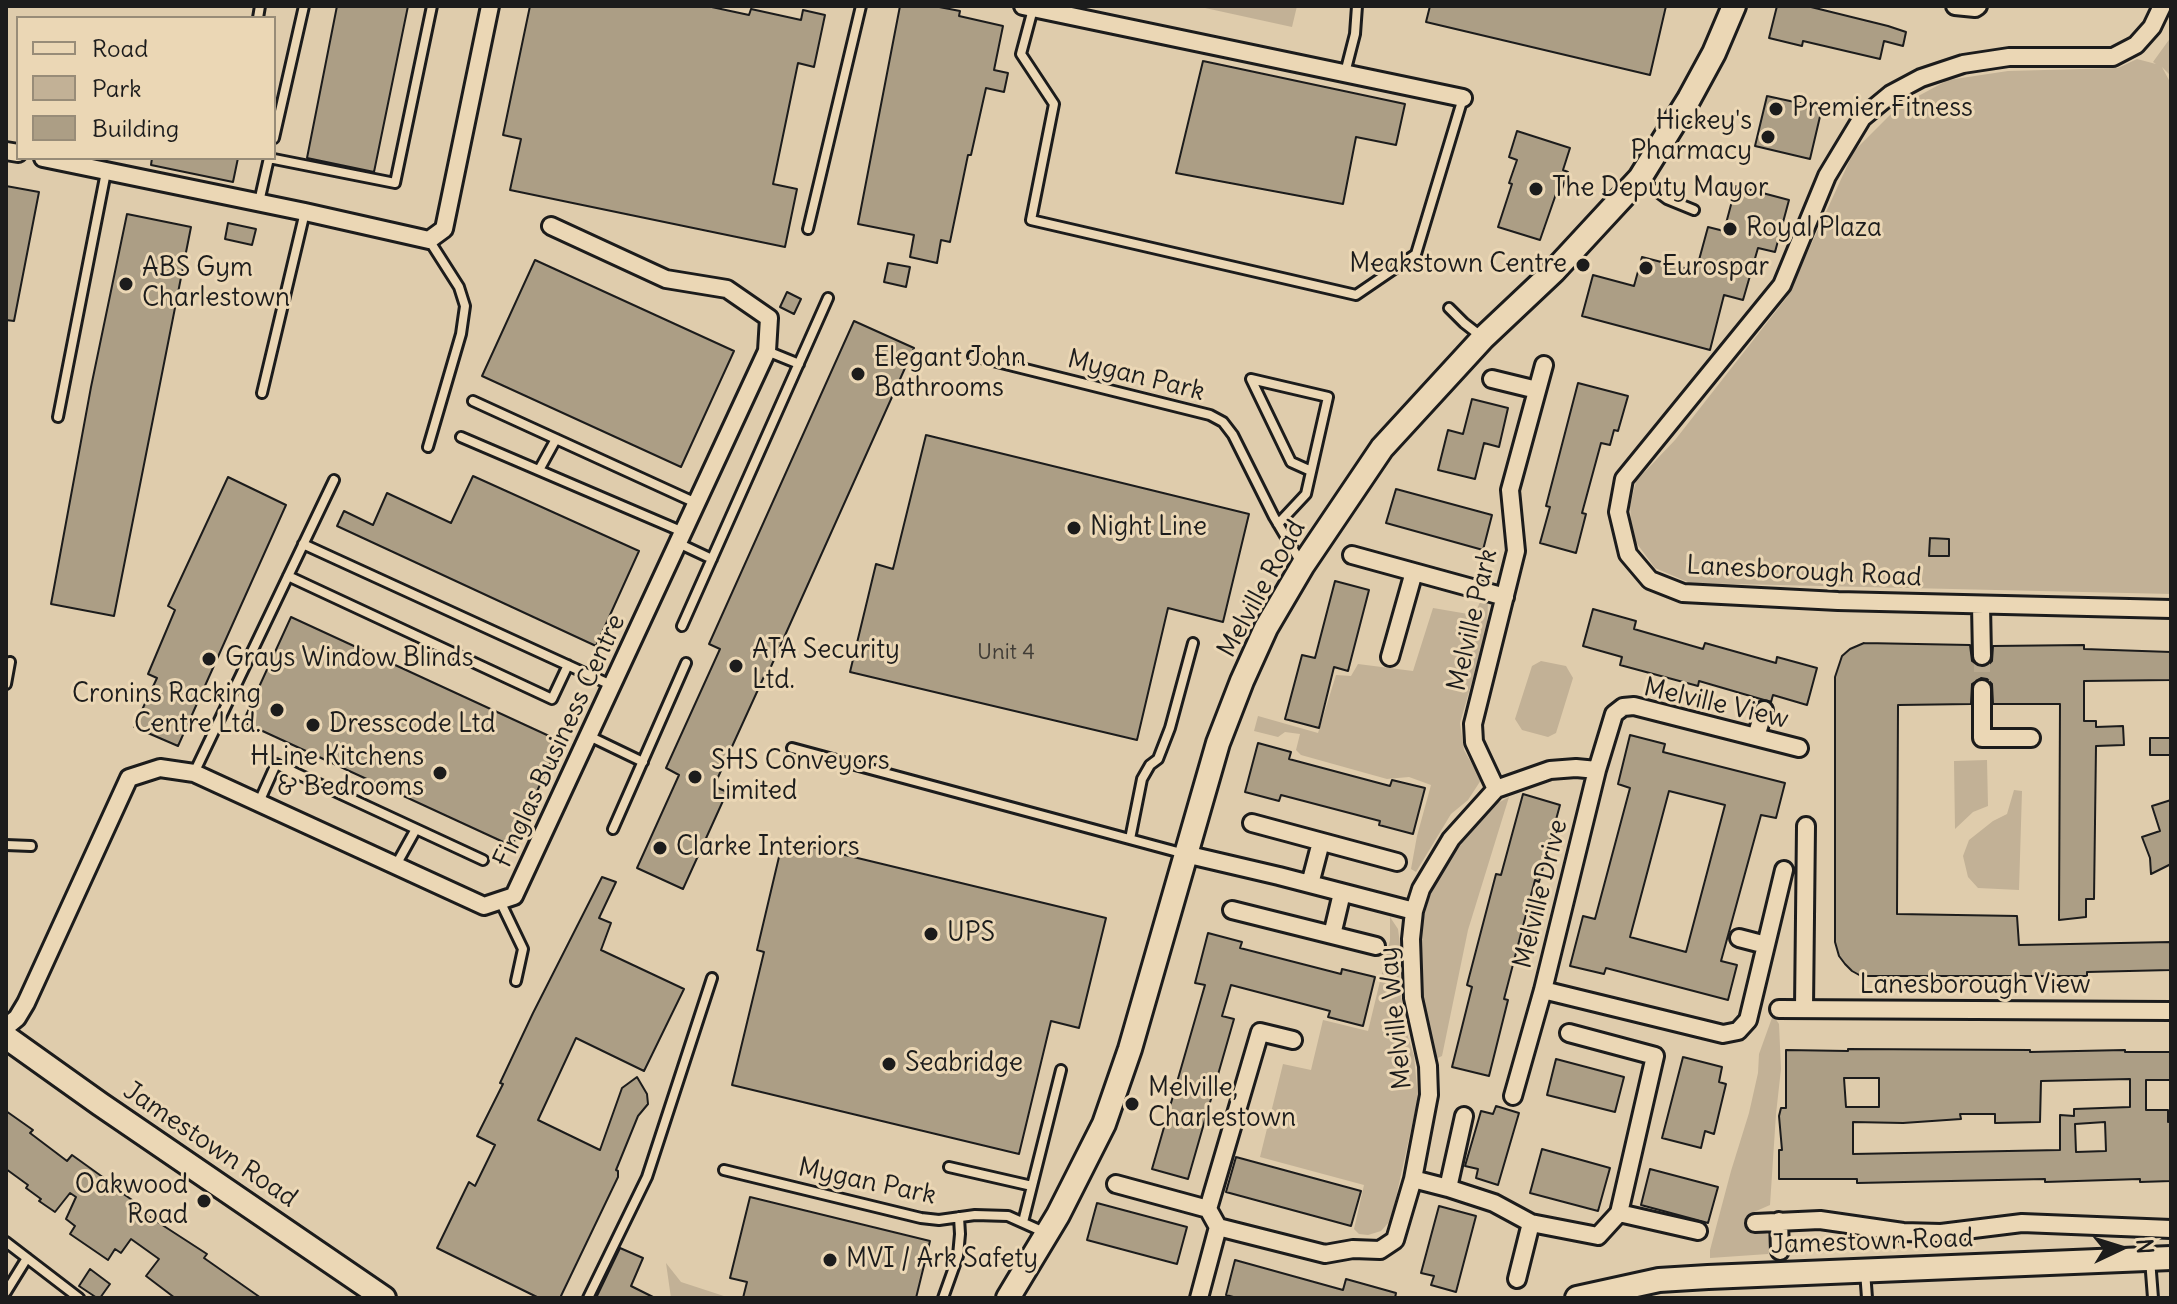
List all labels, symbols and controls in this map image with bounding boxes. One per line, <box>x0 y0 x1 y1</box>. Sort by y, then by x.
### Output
legend <box>16 16 276 160</box>
text: Road <box>92 33 148 63</box>
text: Park <box>92 73 142 103</box>
place label: Premier Fitness <box>1792 93 1973 125</box>
marker: Premier Fitness <box>1767 100 1785 118</box>
place label: Hickey's Pharmacy <box>1630 106 1752 168</box>
text: Building <box>92 113 179 143</box>
marker: Hickey's Pharmacy <box>1759 128 1777 146</box>
place label: The Deputy Mayor <box>1552 173 1769 205</box>
marker: The Deputy Mayor <box>1527 180 1545 198</box>
place label: Royal Plaza <box>1746 213 1882 245</box>
marker: Royal Plaza <box>1721 220 1739 238</box>
place label: Meakstown Centre <box>1349 249 1567 281</box>
place label: Eurospar <box>1662 252 1769 284</box>
place label: ABS Gym Charlestown <box>142 253 290 314</box>
marker: Meakstown Centre <box>1574 256 1592 274</box>
marker: Eurospar <box>1637 259 1655 277</box>
marker: ABS Gym Charlestown <box>117 275 135 293</box>
place label: Elegant John Bathrooms <box>874 343 1026 404</box>
street label: Mygan Park <box>1064 344 1208 408</box>
marker: Elegant John Bathrooms <box>849 365 867 383</box>
place label: Night Line <box>1090 512 1207 544</box>
street label: Melville Road <box>1212 515 1312 663</box>
marker: Night Line <box>1065 519 1083 537</box>
street label: Melville Park <box>1442 546 1504 694</box>
street label: Lanesborough Road <box>1686 550 1922 594</box>
street label: Finglas Business Centre <box>488 610 632 872</box>
place label: ATA Security Ltd. <box>752 635 900 696</box>
house number: Unit 4 <box>977 640 1035 666</box>
place label: Grays Window Blinds <box>225 643 473 675</box>
marker: Grays Window Blinds <box>200 650 218 668</box>
marker: ATA Security Ltd. <box>727 657 745 675</box>
street label: Melville View <box>1641 672 1791 736</box>
place label: Cronins Racking Centre Ltd. <box>72 679 261 740</box>
marker: Cronins Racking Centre Ltd. <box>268 701 286 719</box>
place label: Dresscode Ltd <box>329 709 496 741</box>
marker: Dresscode Ltd <box>304 716 322 734</box>
place label: HLine Kitchens & Bedrooms <box>250 742 424 804</box>
place label: SHS Conveyors Limited <box>711 746 890 808</box>
marker: HLine Kitchens & Bedrooms <box>431 764 449 782</box>
marker: SHS Conveyors Limited <box>686 768 704 786</box>
street label: Melville Drive <box>1507 816 1575 972</box>
place label: Clarke Interiors <box>676 832 860 864</box>
marker: Clarke Interiors <box>651 839 669 857</box>
place label: UPS <box>947 918 995 950</box>
marker: UPS <box>922 925 940 943</box>
street label: Melville Way <box>1373 945 1419 1091</box>
street label: Lanesborough View <box>1860 970 2090 1002</box>
place label: Seabridge <box>905 1048 1023 1080</box>
marker: Seabridge <box>880 1055 898 1073</box>
place label: Melville, Charlestown <box>1148 1073 1296 1134</box>
street label: Jamestown Road <box>117 1075 303 1215</box>
marker: Melville, Charlestown <box>1123 1095 1141 1113</box>
street label: Mygan Park <box>795 1152 939 1212</box>
place label: Oakwood Road <box>75 1170 188 1232</box>
marker: Oakwood Road <box>195 1192 213 1210</box>
north arrow <box>2081 1208 2161 1288</box>
street label: Jamestown Road <box>1770 1223 1974 1261</box>
text: N <box>2130 1238 2159 1255</box>
place label: MVI / Ark Safety <box>846 1244 1038 1276</box>
marker: MVI / Ark Safety <box>821 1251 839 1269</box>

